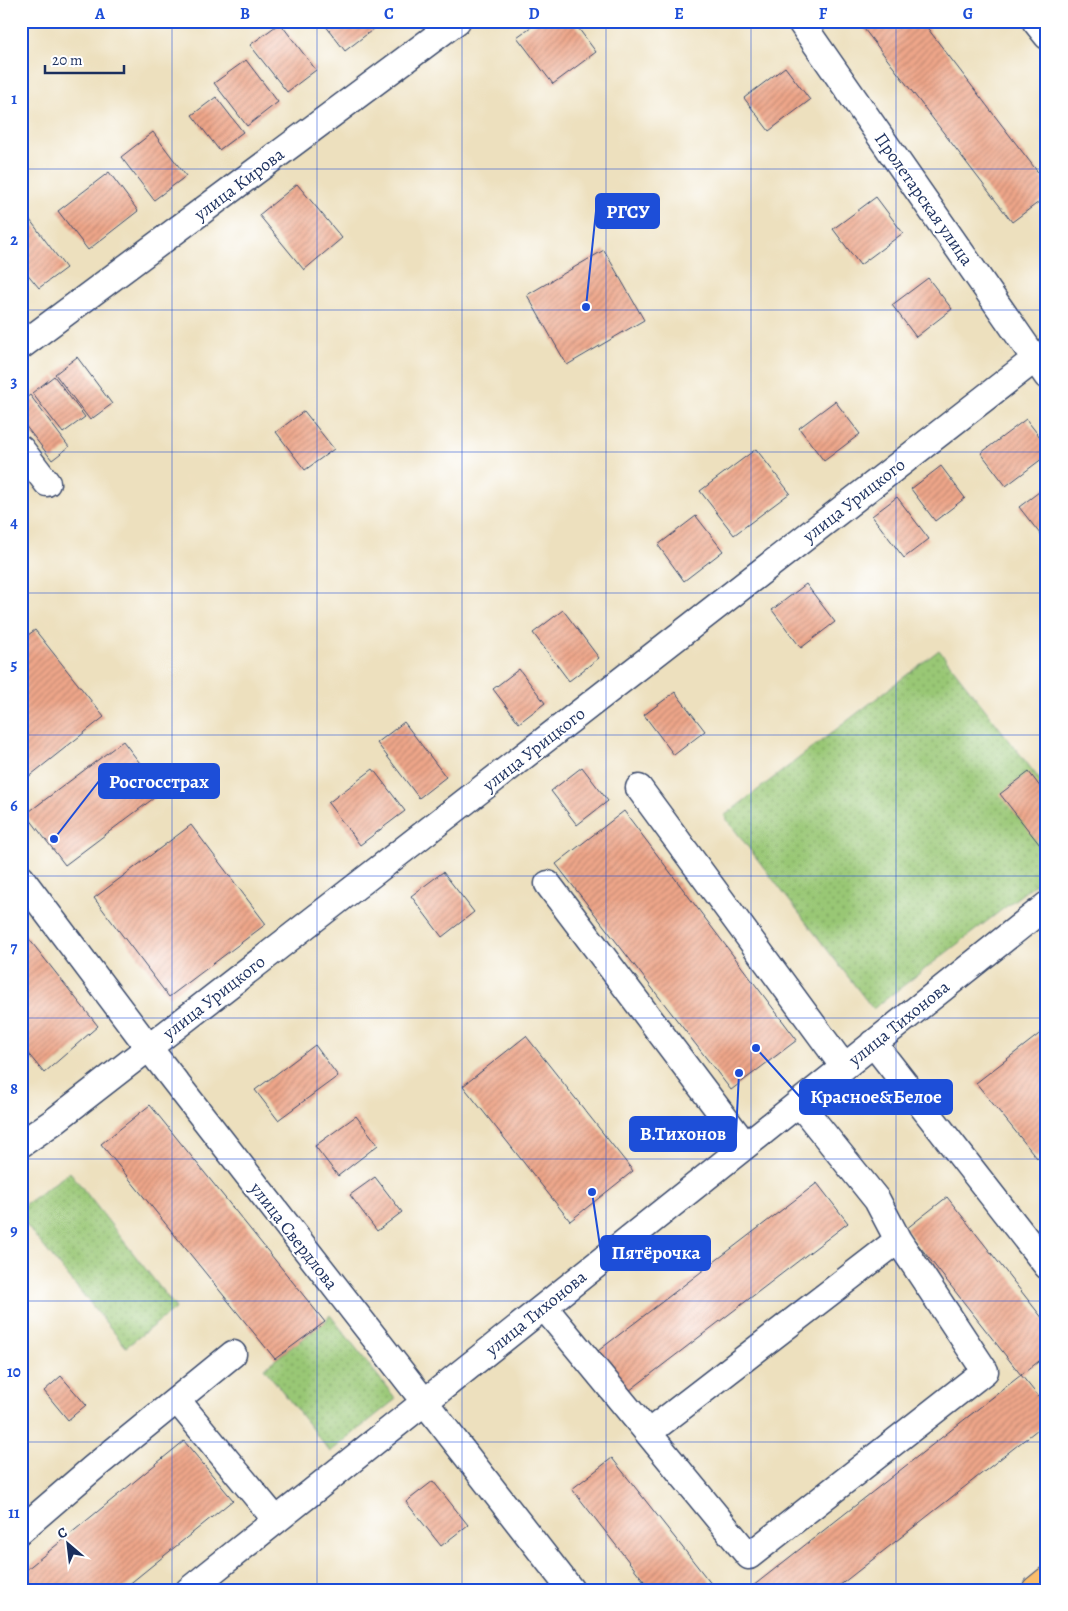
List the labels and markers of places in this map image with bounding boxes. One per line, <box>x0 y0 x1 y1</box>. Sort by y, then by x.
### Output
callout: РГСУ <box>596 194 659 228</box>
callout: Росгосстрах <box>99 764 219 798</box>
callout: Красное&Белое <box>800 1080 952 1114</box>
callout: В.Тихонов <box>630 1117 736 1151</box>
callout: Пятёрочка <box>601 1236 710 1270</box>

